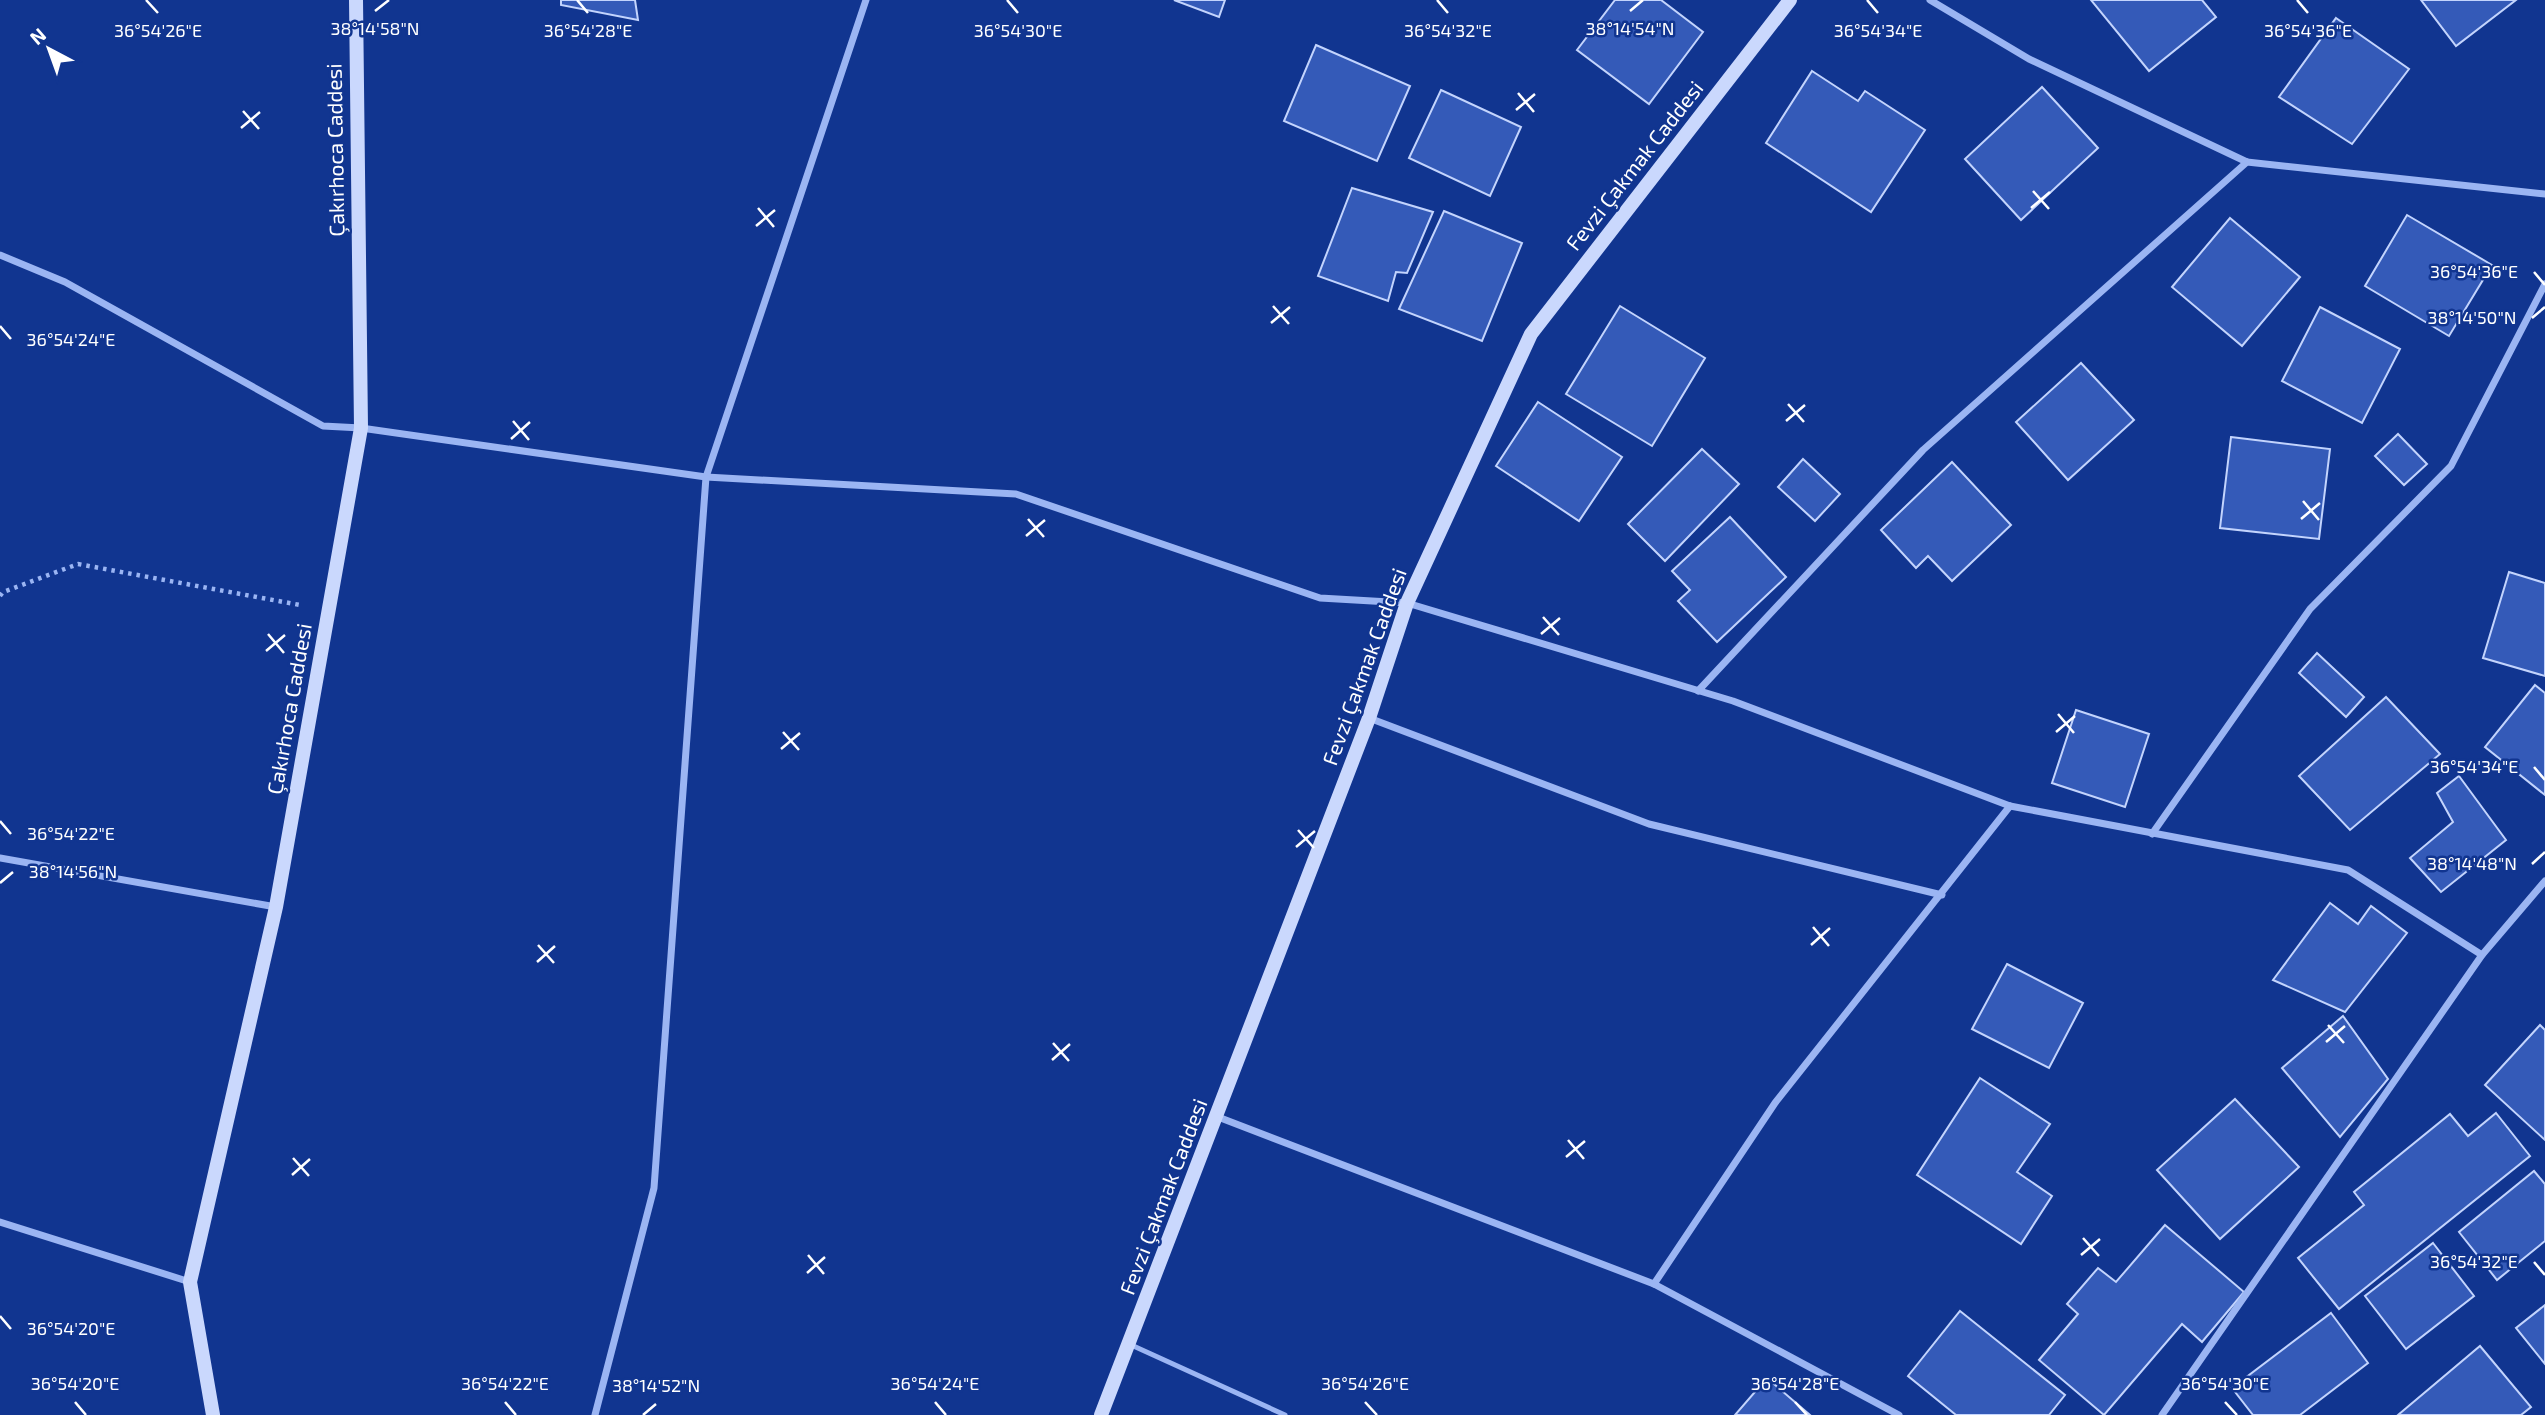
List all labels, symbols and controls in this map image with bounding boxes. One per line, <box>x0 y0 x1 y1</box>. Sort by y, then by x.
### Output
north arrow <box>14 14 84 84</box>
text: 38°14'58"N <box>330 17 420 39</box>
text: 38°14'54"N <box>1585 17 1675 39</box>
text: 36°54'26"E <box>114 19 202 41</box>
text: 36°54'28"E <box>544 19 632 41</box>
text: 36°54'30"E <box>974 19 1062 41</box>
text: 36°54'32"E <box>1404 19 1492 41</box>
text: 36°54'34"E <box>1834 19 1922 41</box>
text: 36°54'36"E <box>2264 19 2352 41</box>
text: N <box>25 23 50 49</box>
street label: Çakırhoca Caddesi <box>320 63 351 237</box>
street label: Fevzi Çakmak Caddesi <box>1560 75 1709 256</box>
text: 36°54'36"E <box>2430 260 2518 282</box>
text: 38°14'50"N <box>2428 306 2516 328</box>
text: 36°54'24"E <box>27 328 115 350</box>
street label: Fevzi Çakmak Caddesi <box>1316 565 1413 769</box>
street label: Çakırhoca Caddesi <box>261 621 318 797</box>
text: 36°54'34"E <box>2430 755 2518 777</box>
text: 36°54'22"E <box>27 822 115 844</box>
text: 38°14'48"N <box>2427 852 2517 874</box>
text: 38°14'56"N <box>29 860 117 882</box>
street label: Fevzi Çakmak Caddesi <box>1114 1095 1213 1299</box>
text: 36°54'32"E <box>2430 1250 2518 1272</box>
text: 36°54'20"E <box>27 1317 115 1339</box>
text: 36°54'20"E <box>31 1372 119 1394</box>
text: 36°54'22"E <box>461 1372 549 1394</box>
text: 36°54'24"E <box>891 1372 979 1394</box>
text: 36°54'26"E <box>1321 1372 1409 1394</box>
text: 36°54'28"E <box>1751 1372 1839 1394</box>
text: 36°54'30"E <box>2181 1372 2269 1394</box>
text: 38°14'52"N <box>612 1374 700 1396</box>

